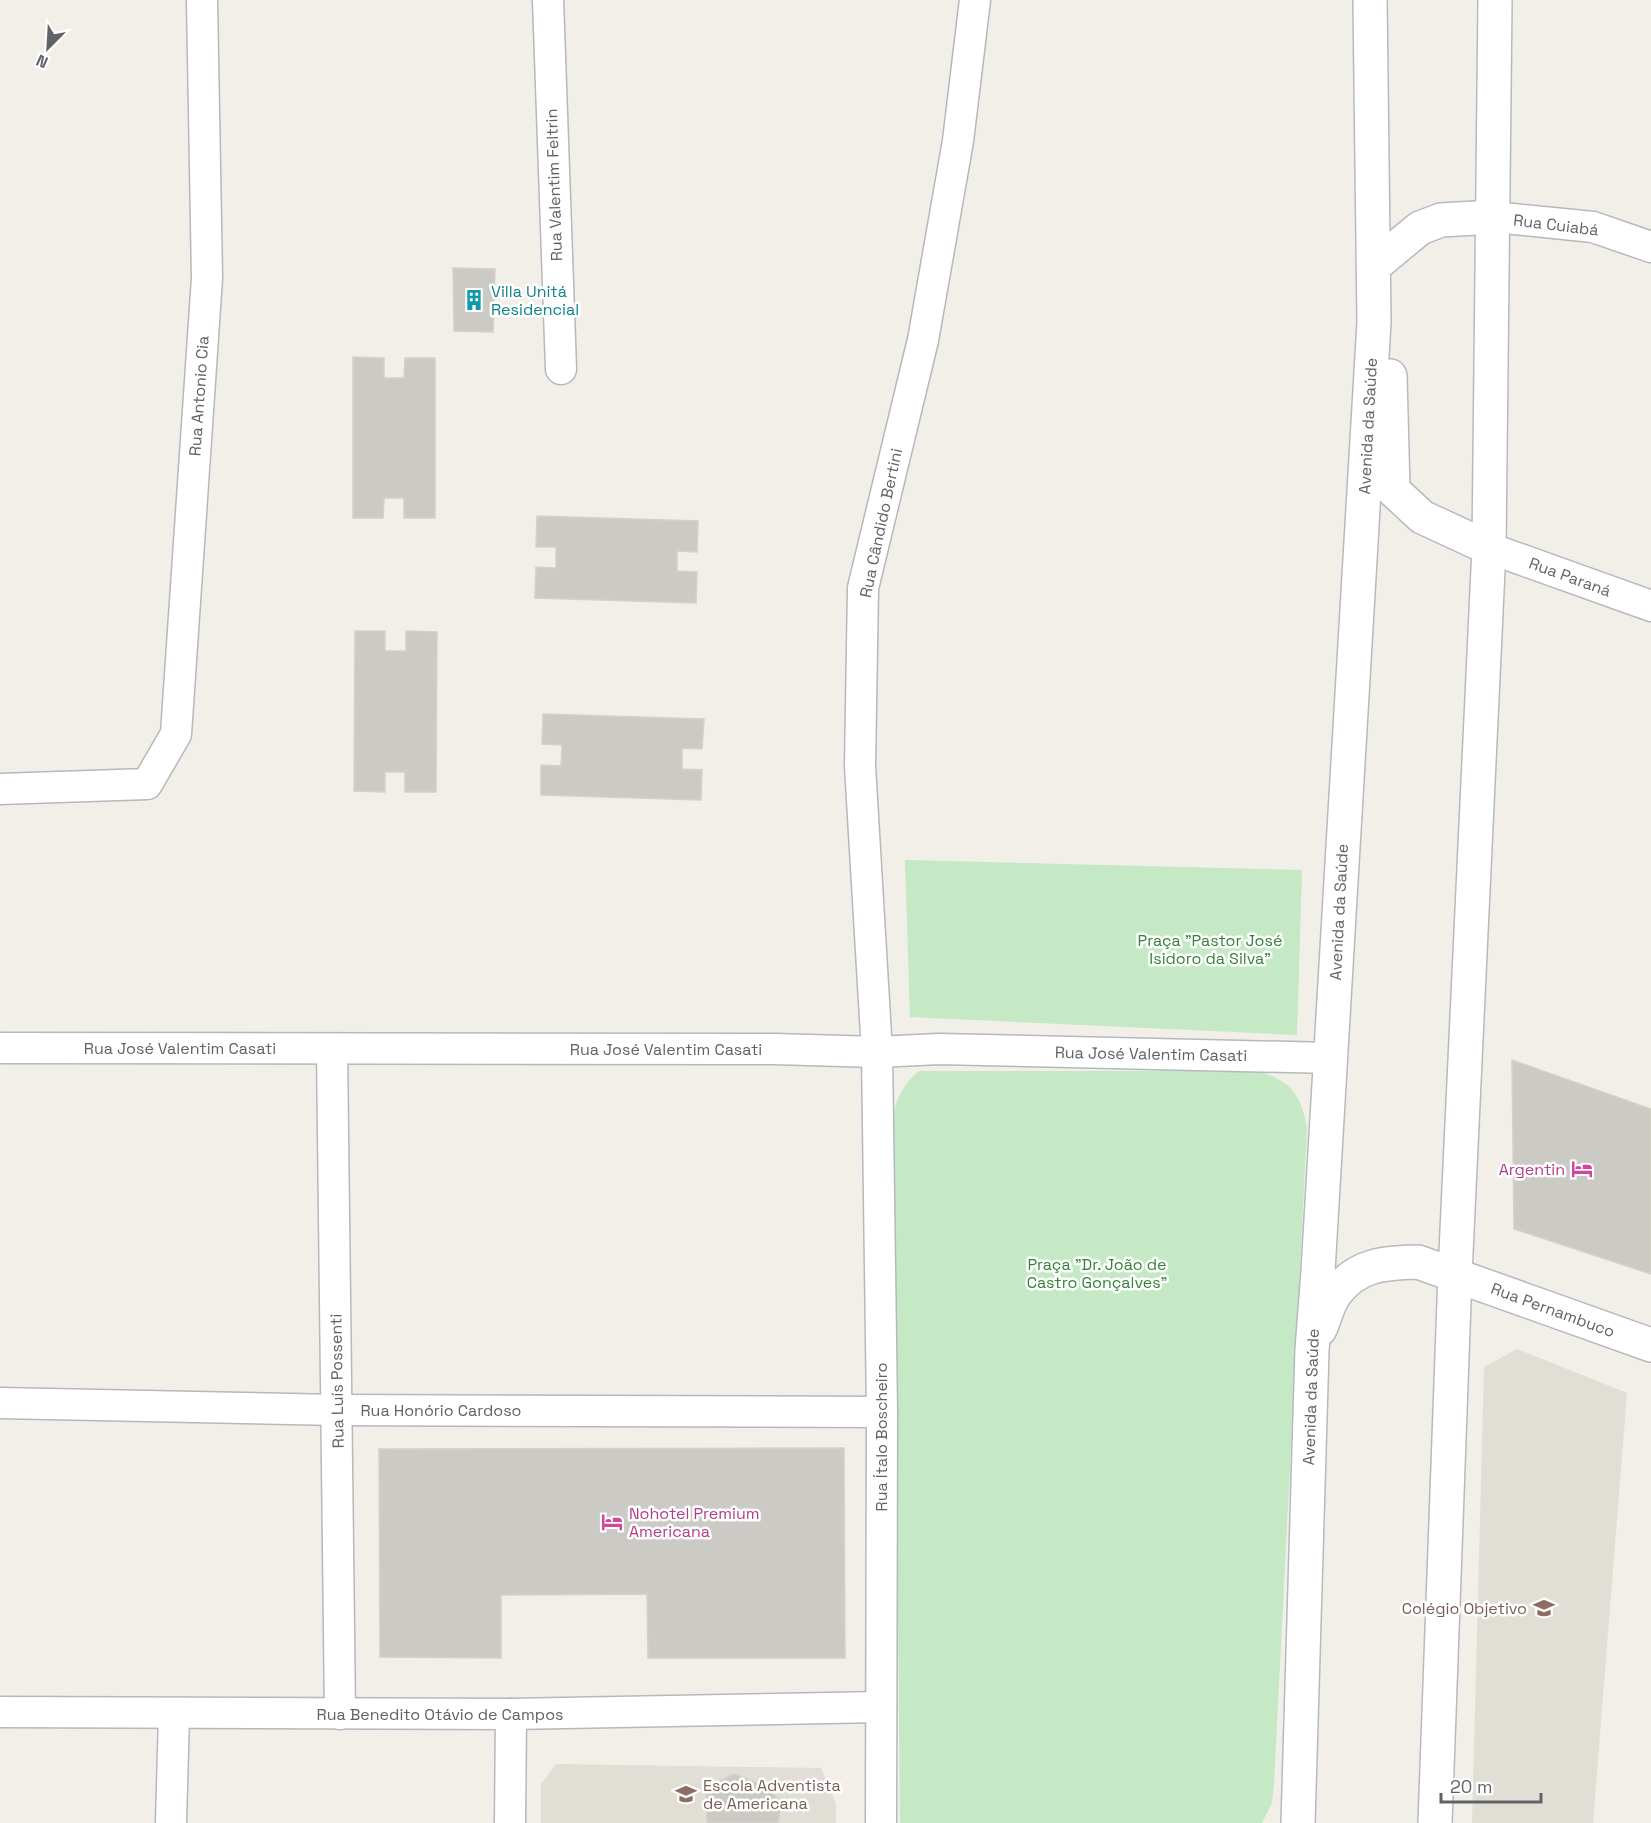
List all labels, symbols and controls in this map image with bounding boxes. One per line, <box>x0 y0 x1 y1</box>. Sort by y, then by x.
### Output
north arrow <box>18 18 78 78</box>
text: N <box>33 49 51 73</box>
street label: Rua Valentim Feltrin <box>541 108 567 262</box>
street label: Rua Cuiabá <box>1512 209 1600 241</box>
place label: Villa Unitá Residencial <box>491 281 579 320</box>
building icon: Villa Unitá Residencial <box>462 288 486 312</box>
street label: Rua Antonio Cia <box>184 335 214 457</box>
street label: Avenida da Saúde <box>1354 357 1382 495</box>
street label: Rua Cândido Bertini <box>855 446 907 600</box>
street label: Rua Paraná <box>1526 552 1614 602</box>
street label: Avenida da Saúde <box>1325 843 1353 981</box>
park label: Praça "Pastor José Isidoro da Silva" <box>1138 930 1282 969</box>
street label: Rua José Valentim Casati <box>84 1038 276 1059</box>
street label: Rua José Valentim Casati <box>570 1039 762 1060</box>
street label: Rua José Valentim Casati <box>1055 1042 1247 1066</box>
hotel icon: Argentin <box>1570 1157 1594 1181</box>
place label: Argentin <box>1499 1159 1565 1180</box>
park label: Praça "Dr. João de Castro Gonçalves" <box>1027 1254 1167 1293</box>
street label: Rua Pernambuco <box>1488 1278 1618 1342</box>
street label: Rua Luís Possenti <box>325 1314 349 1448</box>
street label: Avenida da Saúde <box>1298 1328 1324 1466</box>
street label: Rua Ítalo Boscheiro <box>871 1363 892 1511</box>
street label: Rua Honório Cardoso <box>361 1400 521 1421</box>
place label: Nohotel Premium Americana <box>629 1503 760 1542</box>
hotel icon: Nohotel Premium Americana <box>600 1510 624 1534</box>
school or university icon: Colégio Objetivo <box>1532 1596 1556 1620</box>
place label: Colégio Objetivo <box>1402 1598 1527 1619</box>
street label: Rua Benedito Otávio de Campos <box>317 1704 563 1725</box>
scale bar <box>1441 1766 1542 1804</box>
place label: Escola Adventista de Americana <box>703 1775 841 1814</box>
text: 20 m <box>1450 1775 1493 1798</box>
school or university icon: Escola Adventista de Americana <box>674 1782 698 1806</box>

